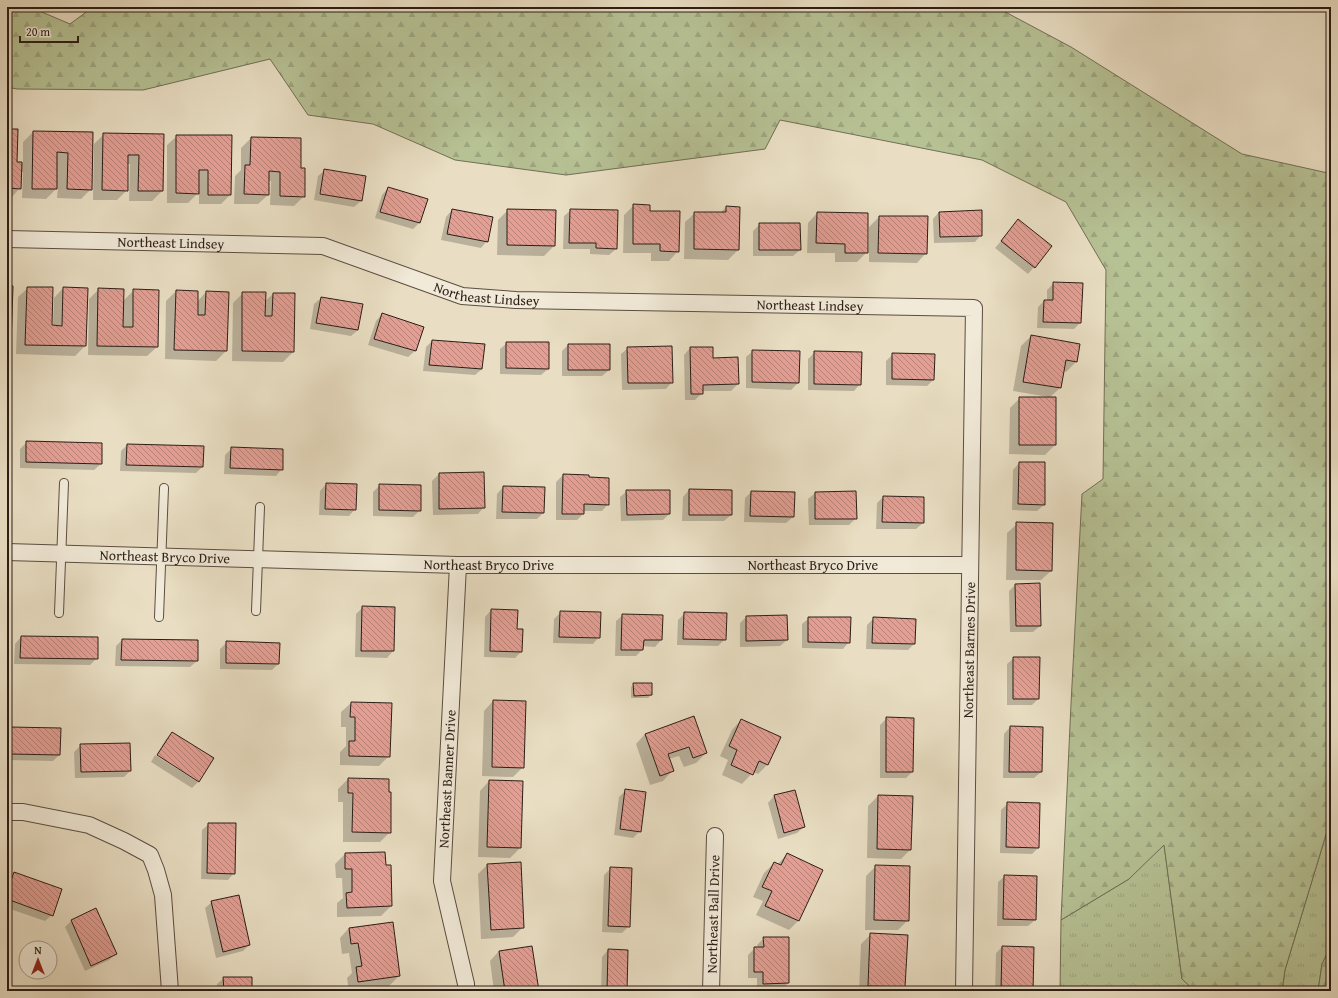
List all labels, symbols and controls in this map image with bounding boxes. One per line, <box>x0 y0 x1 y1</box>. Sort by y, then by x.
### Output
scale bar <box>20 18 78 44</box>
text: 20 m <box>26 23 50 40</box>
street label: Northeast Lindsey <box>117 231 225 254</box>
street label: Northeast Lindsey <box>431 277 540 310</box>
street label: Northeast Lindsey <box>756 294 864 316</box>
street label: Northeast Bryco Drive <box>99 545 231 568</box>
street label: Northeast Bryco Drive <box>423 554 554 575</box>
street label: Northeast Bryco Drive <box>748 555 878 575</box>
street label: Northeast Barnes Drive <box>958 581 980 718</box>
street label: Northeast Banner Drive <box>433 709 461 849</box>
street label: Northeast Ball Drive <box>701 854 725 974</box>
north arrow <box>18 940 58 980</box>
text: N <box>34 942 42 958</box>

